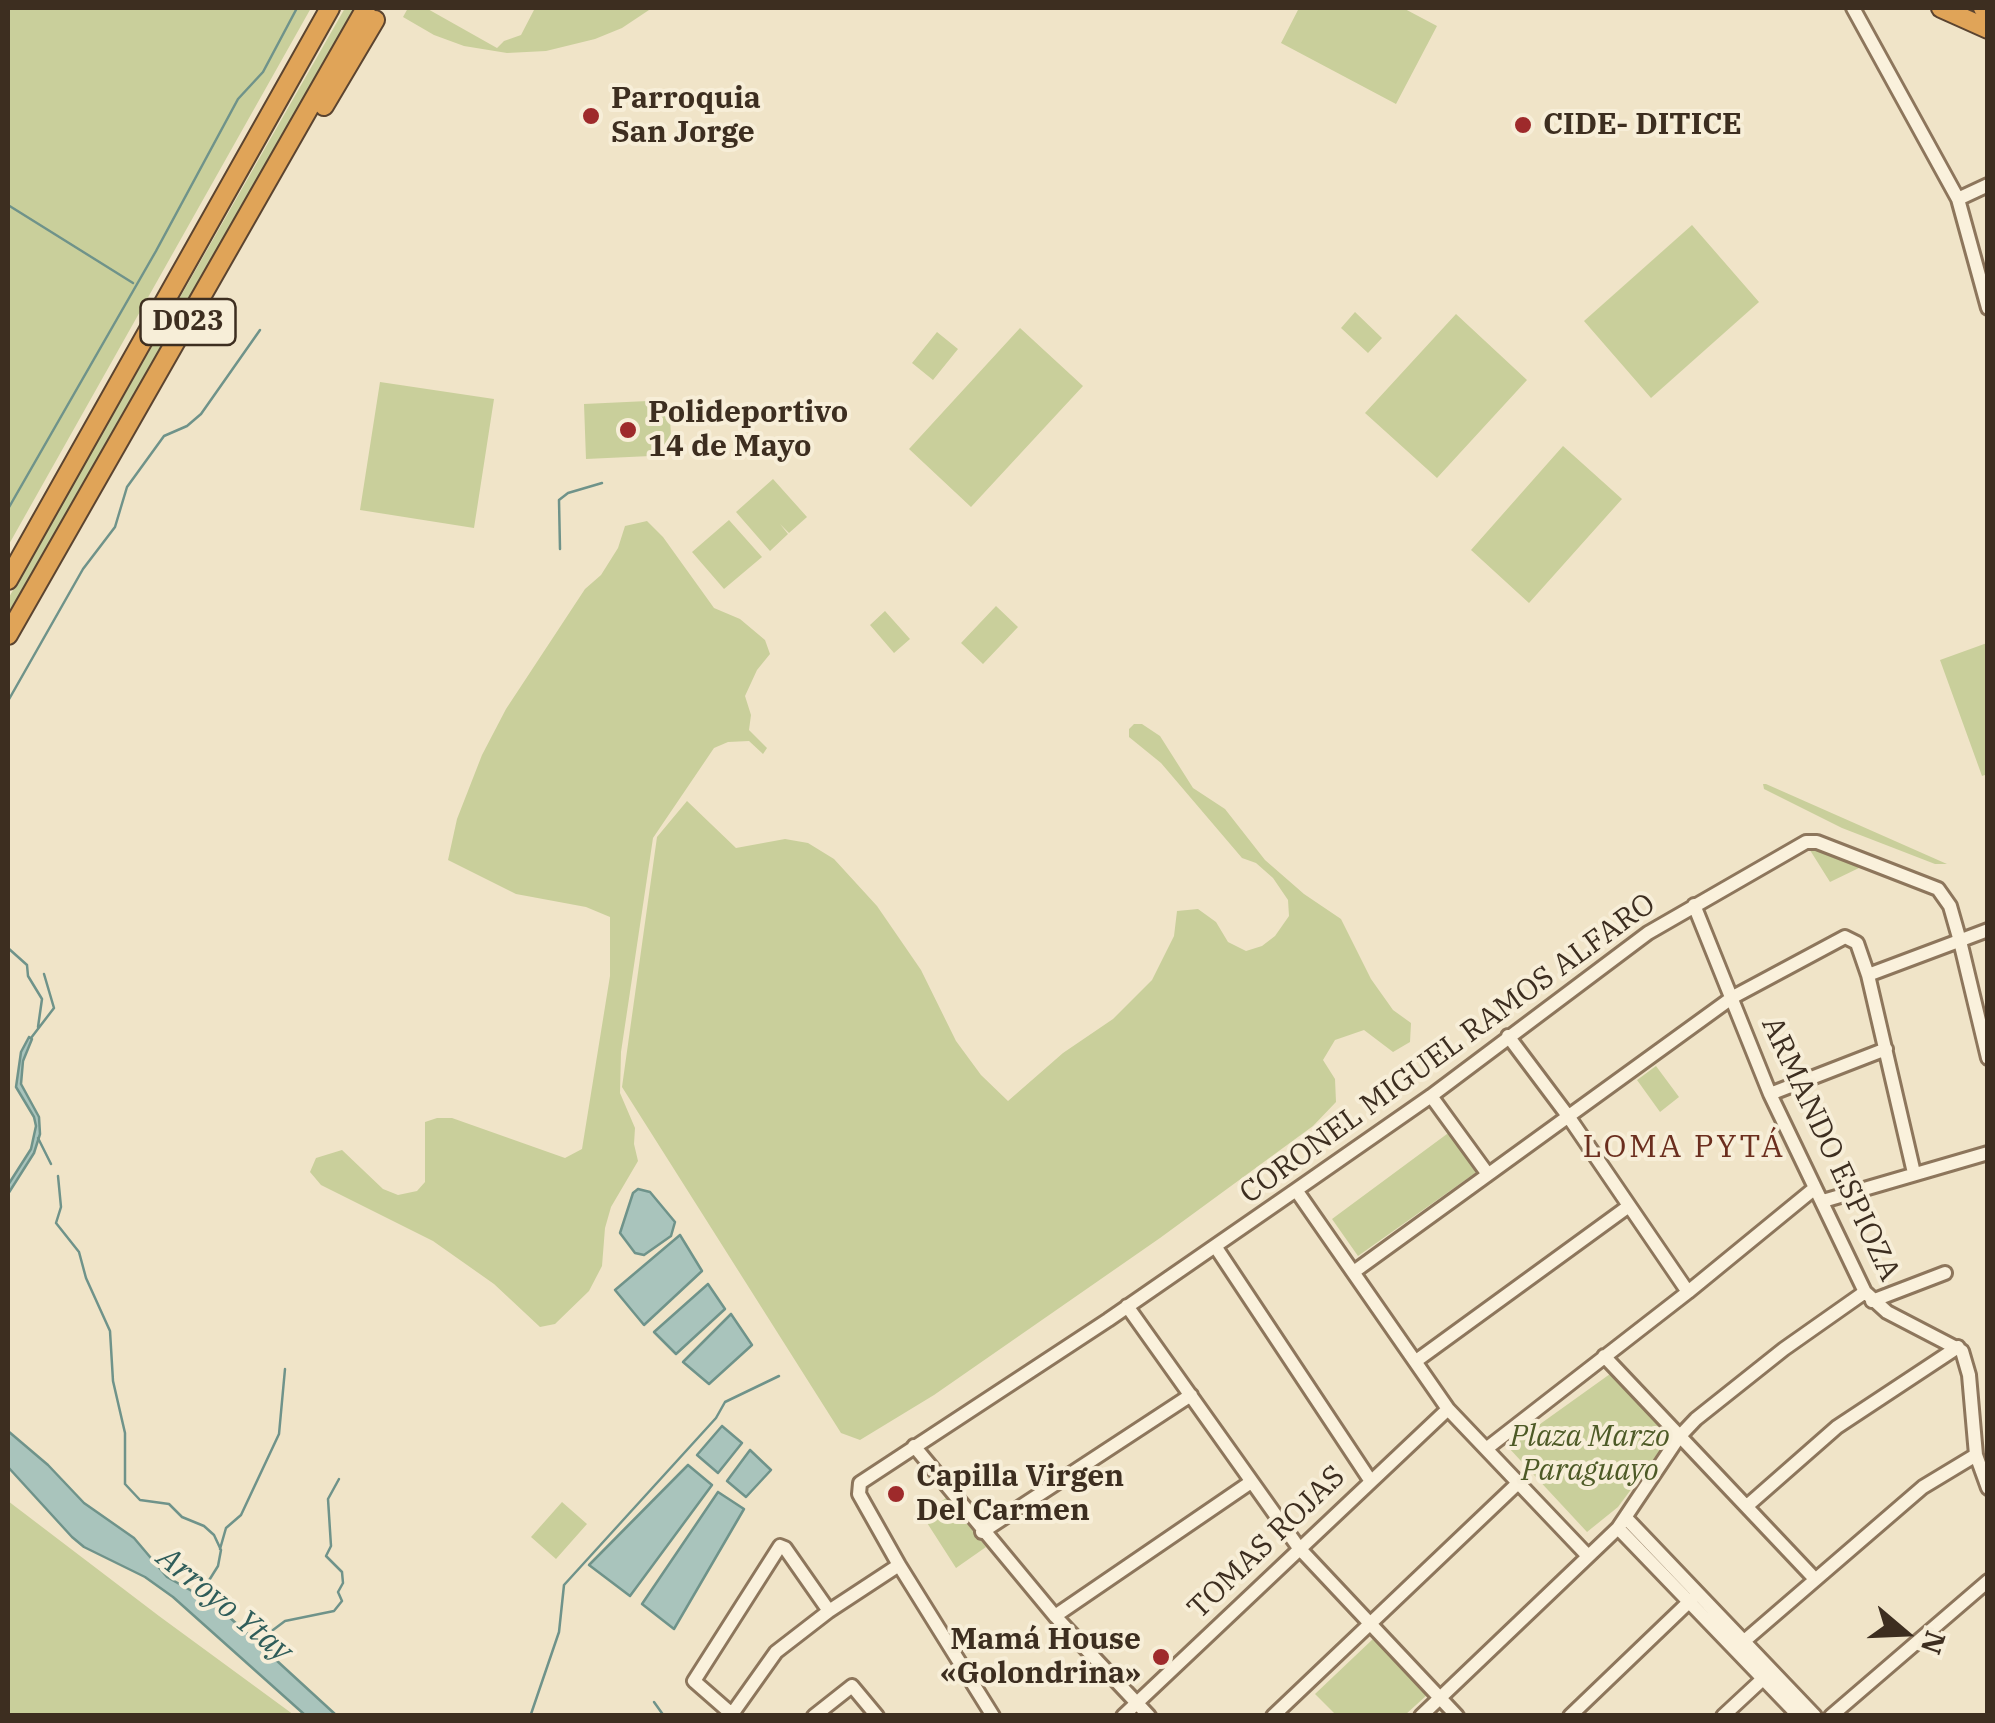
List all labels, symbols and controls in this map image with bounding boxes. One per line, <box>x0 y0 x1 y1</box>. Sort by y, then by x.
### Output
place label: Parroquia San Jorge <box>611 81 761 152</box>
marker: Parroquia San Jorge <box>580 105 602 127</box>
place label: CIDE- DITICE <box>1543 107 1742 143</box>
marker: CIDE- DITICE <box>1512 114 1534 136</box>
road number: D023 <box>140 299 236 345</box>
place label: Polideportivo 14 de Mayo <box>648 395 848 466</box>
marker: Polideportivo 14 de Mayo <box>617 419 639 441</box>
street label: CORONEL MIGUEL RAMOS ALFARO <box>1233 886 1663 1212</box>
street label: ARMANDO ESPIOZA <box>1753 1011 1907 1287</box>
district label: LOMA PYTÁ <box>1582 1129 1786 1167</box>
park label: Plaza Marzo Paraguayo <box>1510 1419 1670 1490</box>
place label: Capilla Virgen Del Carmen <box>916 1459 1124 1530</box>
street label: TOMAS ROJAS <box>1181 1459 1353 1627</box>
marker: Capilla Virgen Del Carmen <box>885 1483 907 1505</box>
water label: Arroyo Ytay <box>149 1539 299 1671</box>
north arrow <box>1855 1583 1955 1683</box>
place label: Mamá House «Golondrina» <box>940 1622 1141 1692</box>
text: N <box>1913 1626 1955 1659</box>
marker: Mamá House «Golondrina» <box>1150 1646 1172 1668</box>

